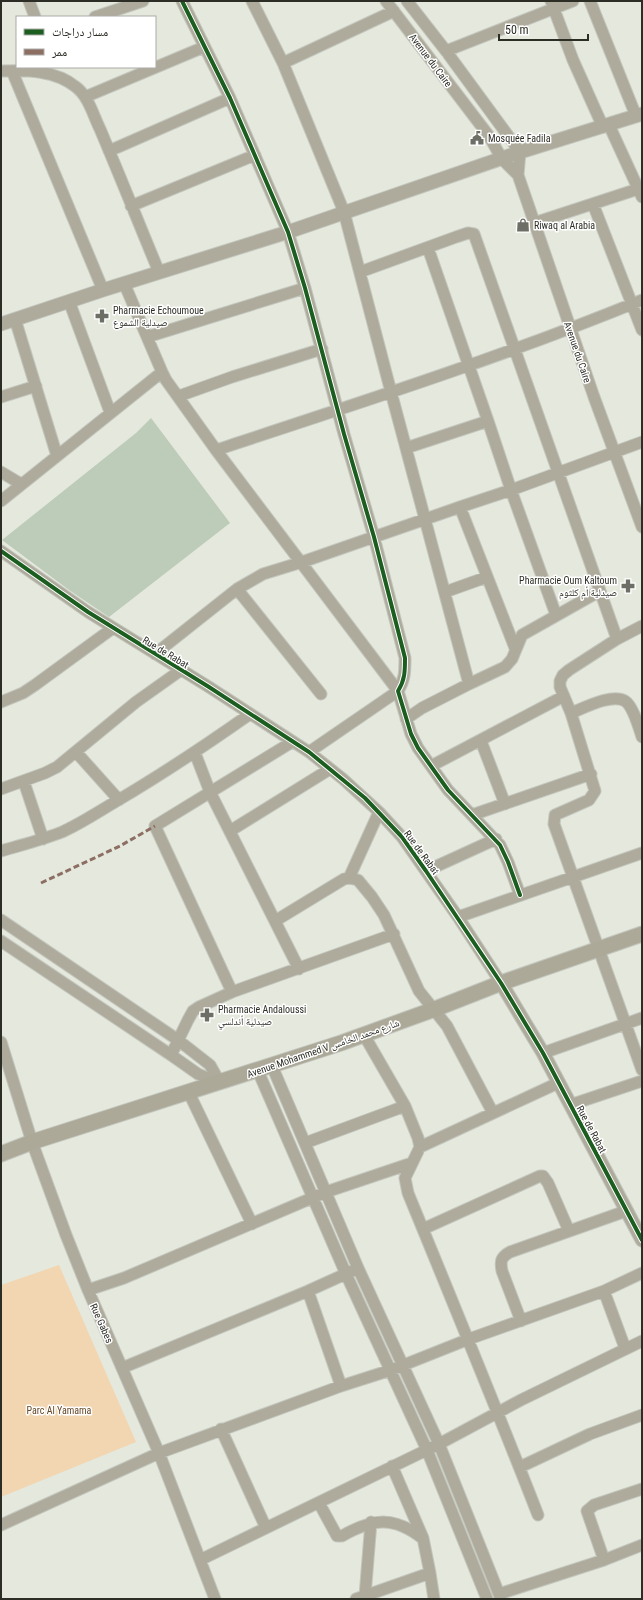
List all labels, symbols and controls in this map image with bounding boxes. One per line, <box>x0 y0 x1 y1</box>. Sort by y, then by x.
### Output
legend <box>16 16 156 68</box>
scale bar <box>499 16 588 42</box>
text: 50 m <box>505 23 529 37</box>
text: مسار دراجات <box>52 25 108 39</box>
street label: Avenue du Caire <box>407 32 454 89</box>
text: ممر <box>51 45 67 59</box>
public building icon: Mosquée Fadila <box>469 130 485 146</box>
place label: Mosquée Fadila <box>488 133 551 144</box>
shop icon: Riwaq al Arabia <box>515 217 531 233</box>
place label: Riwaq al Arabia <box>534 220 595 231</box>
place label: Pharmacie Echoumoue صيدلية الشموع <box>113 305 204 329</box>
pharmacy icon: Pharmacie Echoumoue صيدلية الشموع <box>94 308 110 324</box>
street label: Avenue du Caire <box>562 320 593 384</box>
place label: Pharmacie Oum Kaltoum صيدلية أم كلثوم <box>519 575 617 600</box>
pharmacy icon: Pharmacie Oum Kaltoum صيدلية أم كلثوم <box>620 578 636 594</box>
street label: Rue de Rabat <box>141 634 191 671</box>
street label: Rue de Rabat <box>402 828 441 877</box>
place label: Pharmacie Andaloussi صيدلية أندلسي <box>218 1004 306 1030</box>
pharmacy icon: Pharmacie Andaloussi صيدلية أندلسي <box>199 1007 215 1023</box>
street label: Avenue Mohammed V شارع محمد الخامس <box>246 1017 401 1081</box>
street label: Rue de Rabat <box>575 1104 609 1155</box>
street label: Rue Gabes <box>88 1302 115 1345</box>
park label: Parc Al Yamama <box>27 1405 92 1416</box>

